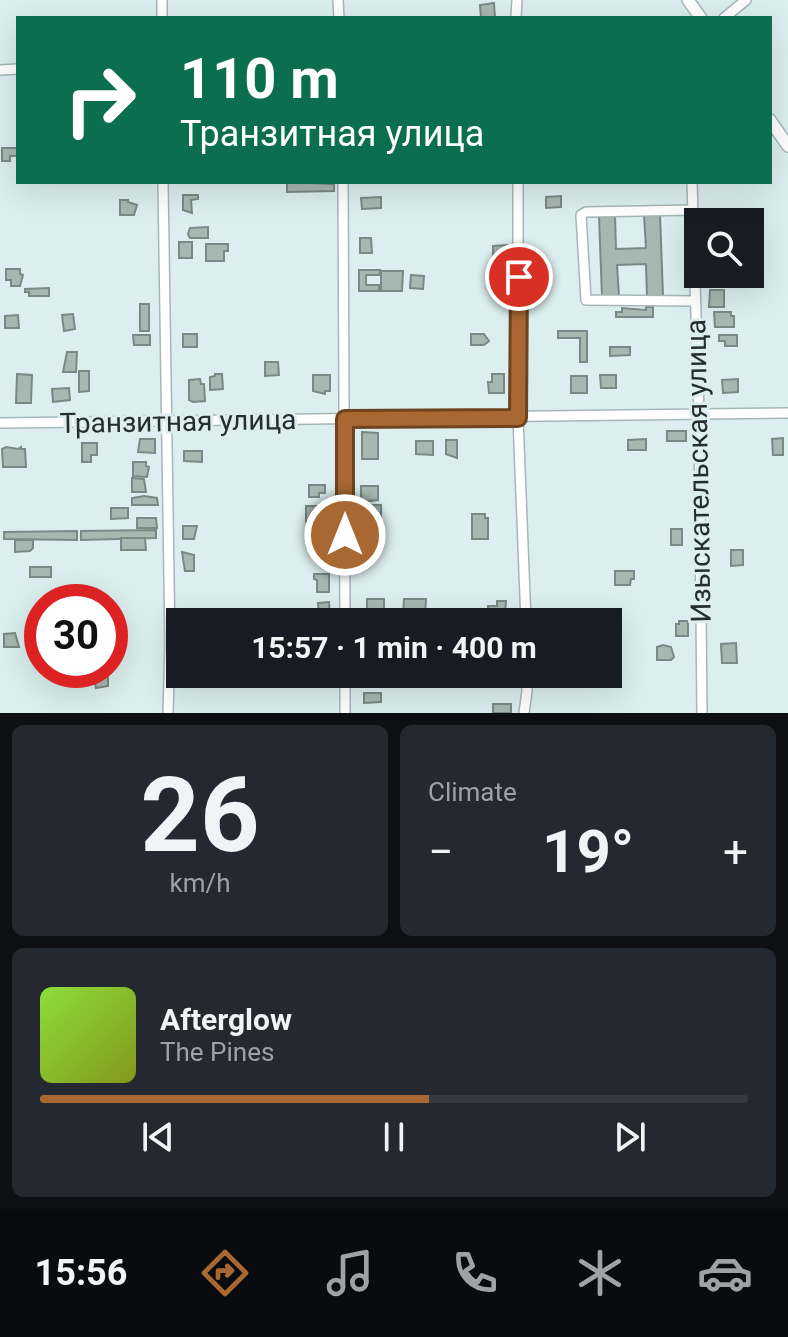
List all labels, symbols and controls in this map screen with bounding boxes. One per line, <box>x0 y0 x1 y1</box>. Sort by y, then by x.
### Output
text: 110 m <box>180 46 339 112</box>
icon: right <box>48 48 152 152</box>
text: Транзитная улица <box>180 113 484 155</box>
map controls <box>684 208 764 288</box>
button: search <box>684 208 764 288</box>
pin <box>485 243 553 311</box>
icon: arrive <box>497 255 541 299</box>
street label: Изыскательская улица <box>679 319 718 623</box>
street label: Транзитная улица <box>59 403 297 440</box>
position arrow <box>303 493 387 577</box>
speed limit sign: 30 <box>24 584 128 688</box>
text: 15:57 · 1 min · 400 m <box>251 630 537 665</box>
text: 26 <box>140 755 260 876</box>
text: Climate <box>428 777 517 807</box>
text: 19° <box>542 816 634 887</box>
text: − <box>428 826 453 878</box>
text: + <box>723 826 748 878</box>
text: km/h <box>169 868 231 898</box>
text: Afterglow <box>160 1002 292 1037</box>
text: The Pines <box>160 1037 274 1067</box>
icon: previous <box>136 1115 180 1159</box>
icon: pause <box>372 1115 416 1159</box>
icon: next <box>608 1115 652 1159</box>
icon: directions <box>197 1245 253 1301</box>
icon: music <box>322 1245 378 1301</box>
icon: phone <box>447 1245 503 1301</box>
icon: climate <box>572 1245 628 1301</box>
icon: car <box>697 1245 753 1301</box>
text: 15:56 <box>35 1252 127 1294</box>

